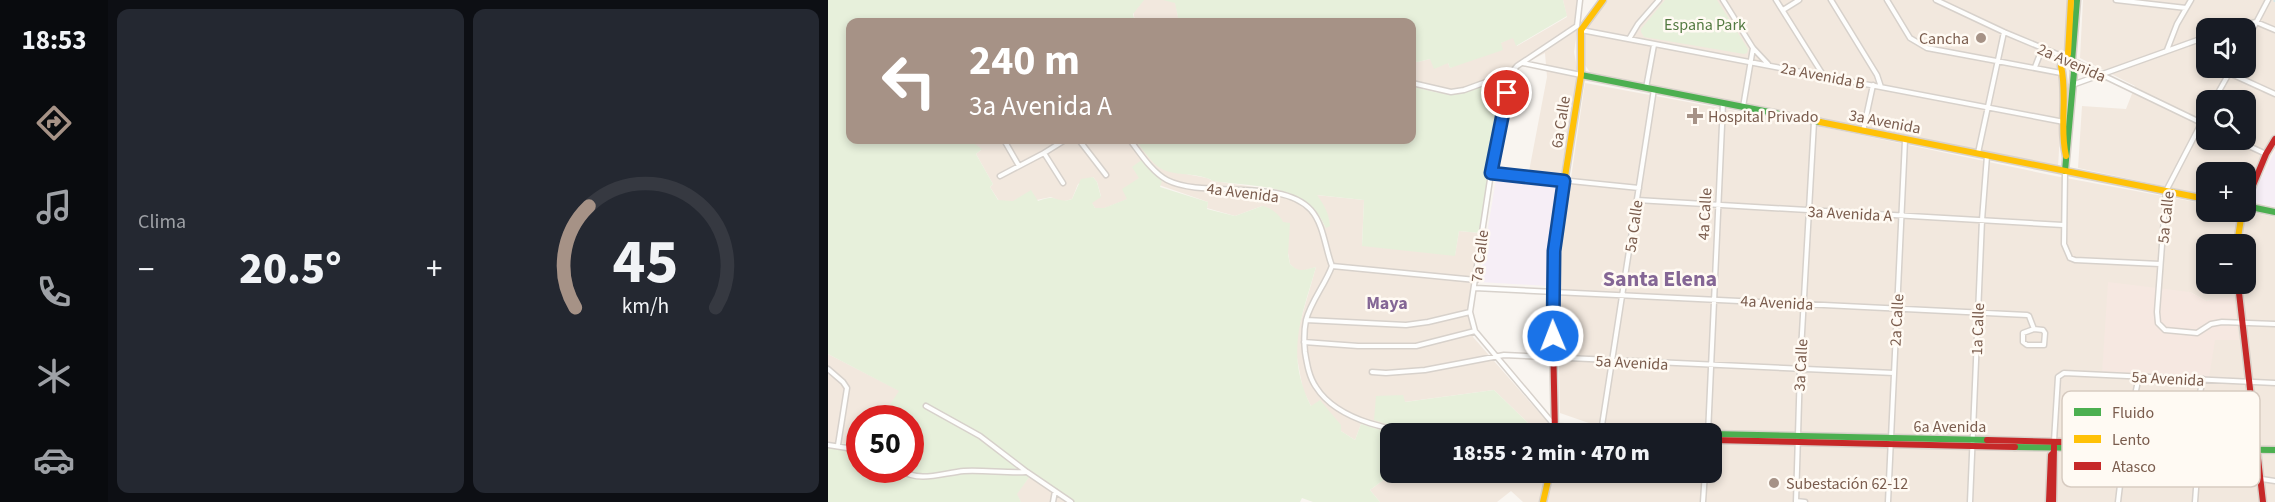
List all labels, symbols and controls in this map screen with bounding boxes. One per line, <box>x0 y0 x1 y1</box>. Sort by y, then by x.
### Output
park label: España Park <box>1664 14 1746 36</box>
map controls <box>2196 18 2256 294</box>
button: sound <box>2196 18 2256 78</box>
text: 18:53 <box>21 21 87 60</box>
place label: Cancha <box>1919 28 1969 50</box>
text: 240 m <box>969 31 1080 91</box>
marker: Cancha <box>1974 31 1988 45</box>
street label: 2a Avenida <box>2034 38 2109 88</box>
icon: left <box>870 42 948 120</box>
street label: 2a Avenida B <box>1779 57 1867 95</box>
pin <box>1481 67 1532 118</box>
icon: arrive <box>1490 76 1523 109</box>
text: 3a Avenida A <box>969 87 1112 126</box>
button: search <box>2196 90 2256 150</box>
street label: 6a Calle <box>1546 94 1576 150</box>
icon: directions <box>33 102 75 144</box>
street label: 3a Avenida <box>1847 104 1923 140</box>
place label: Hospital Privado <box>1708 106 1818 128</box>
marker: Hospital Privado <box>1686 107 1704 125</box>
button: + <box>2196 162 2256 222</box>
street label: 4a Avenida <box>1205 178 1280 208</box>
icon: music <box>33 186 75 228</box>
street label: 4a Calle <box>1693 187 1717 241</box>
street label: 5a Calle <box>2152 190 2180 244</box>
street label: 5a Calle <box>1619 199 1649 254</box>
street label: 3a Avenida A <box>1807 201 1893 227</box>
text: Clima <box>138 208 186 236</box>
text: 45 <box>613 218 679 307</box>
street label: 7a Calle <box>1466 229 1494 284</box>
button: − <box>2196 234 2256 294</box>
text: 20.5° <box>239 237 342 301</box>
text: − <box>138 246 154 293</box>
text: + <box>426 246 443 293</box>
district label: Santa Elena <box>1603 263 1717 295</box>
icon: phone <box>33 271 75 313</box>
street label: 4a Avenida <box>1740 290 1814 316</box>
text: km/h <box>622 291 670 322</box>
district label: Maya <box>1366 291 1408 316</box>
street label: 2a Calle <box>1885 293 1909 347</box>
street label: 1a Calle <box>1966 302 1990 356</box>
position arrow <box>1521 304 1585 368</box>
street label: 3a Calle <box>1789 338 1813 392</box>
street label: 5a Avenida <box>1595 350 1669 376</box>
icon: climate <box>33 355 75 397</box>
street label: 5a Avenida <box>2131 366 2205 392</box>
legend <box>2062 391 2260 487</box>
text: Fluido <box>2112 402 2154 424</box>
speed limit sign: 50 <box>846 405 924 483</box>
street label: 6a Avenida <box>1914 416 1986 438</box>
text: Lento <box>2112 429 2150 451</box>
text: 18:55 · 2 min · 470 m <box>1452 437 1650 469</box>
icon: car <box>33 439 75 481</box>
text: Atasco <box>2112 456 2156 478</box>
place label: Subestación 62-12 <box>1786 473 1908 495</box>
marker: Subestación 62-12 <box>1767 476 1781 490</box>

